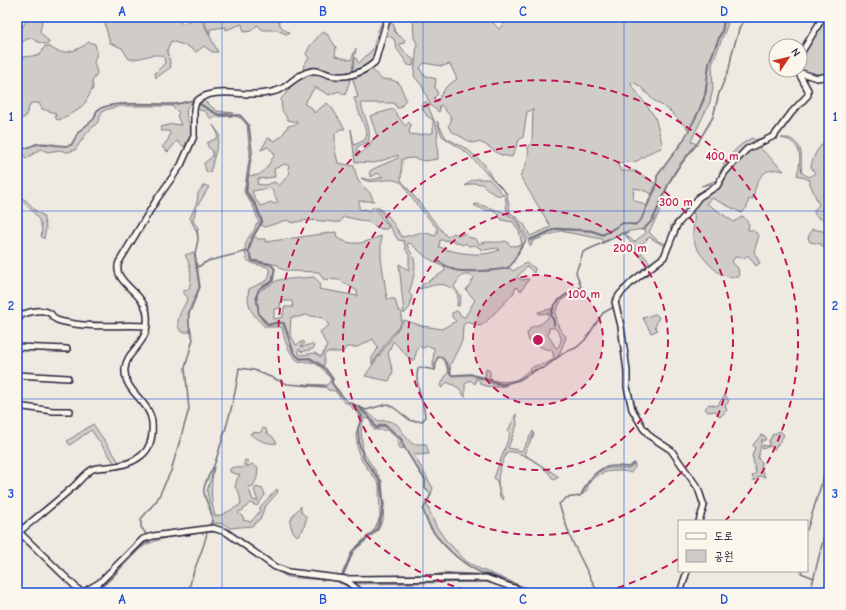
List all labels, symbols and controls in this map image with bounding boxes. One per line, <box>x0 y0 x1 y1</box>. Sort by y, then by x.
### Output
text: A <box>118 4 126 19</box>
text: B <box>319 4 327 19</box>
text: C <box>519 4 527 19</box>
text: D <box>720 4 728 19</box>
north arrow <box>768 38 808 78</box>
text: N <box>788 46 803 59</box>
text: 1 <box>8 109 14 124</box>
text: 1 <box>832 109 838 124</box>
text: 400 m <box>705 149 739 163</box>
text: 300 m <box>659 195 693 209</box>
text: 200 m <box>613 241 647 255</box>
text: 100 m <box>568 287 600 301</box>
text: 2 <box>8 298 14 313</box>
text: 2 <box>832 298 838 313</box>
centre of rings <box>531 333 545 347</box>
text: 3 <box>8 486 14 501</box>
text: 3 <box>832 486 838 501</box>
legend <box>678 520 808 572</box>
text: 도로 <box>714 529 733 543</box>
text: 공원 <box>714 549 733 563</box>
text: A <box>118 592 126 607</box>
text: B <box>319 592 327 607</box>
text: C <box>519 592 527 607</box>
text: D <box>720 592 728 607</box>

